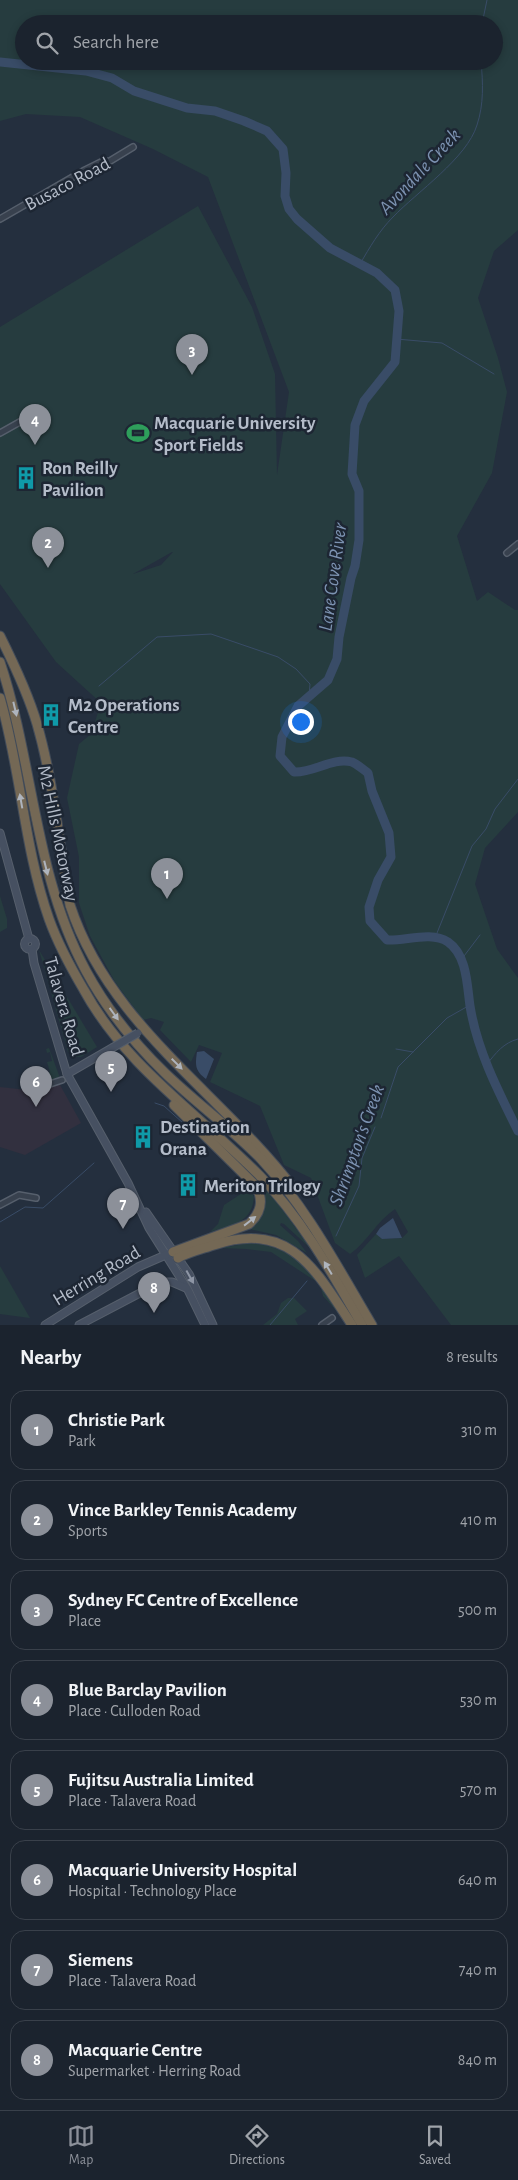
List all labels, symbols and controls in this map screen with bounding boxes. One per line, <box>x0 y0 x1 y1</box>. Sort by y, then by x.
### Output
search box <box>15 15 503 70</box>
icon: search <box>33 29 61 57</box>
text: Search here <box>73 33 159 52</box>
water label: Avondale Creek <box>374 125 464 219</box>
street label: Busaco Road <box>22 154 113 215</box>
pin: 3 <box>176 334 208 375</box>
pin: 4 <box>19 404 51 445</box>
place label: Macquarie University Sport Fields <box>154 414 316 455</box>
sports icon: Macquarie University Sport Fields <box>125 420 151 446</box>
place label: Ron Reilly Pavilion <box>42 459 118 500</box>
building icon: Ron Reilly Pavilion <box>13 465 39 491</box>
water label: Lane Cove River <box>315 521 351 633</box>
pin: 2 <box>32 527 64 568</box>
place label: M2 Operations Centre <box>68 696 180 737</box>
one-way arrow <box>11 701 19 716</box>
building icon: M2 Operations Centre <box>38 702 64 728</box>
your location <box>288 709 314 735</box>
street label: M2 Hills Motorway <box>34 764 81 903</box>
one-way arrow <box>17 792 25 808</box>
pin: 1 <box>151 858 183 899</box>
one-way arrow <box>42 860 50 875</box>
street label: Talavera Road <box>40 955 87 1058</box>
one-way arrow <box>109 1007 119 1021</box>
pin: 5 <box>95 1051 127 1092</box>
one-way arrow <box>171 1058 183 1070</box>
pin: 6 <box>20 1066 52 1107</box>
water label: Shrimpton's Creek <box>326 1082 388 1209</box>
place label: Destination Orana <box>160 1118 250 1159</box>
building icon: Destination Orana <box>130 1124 156 1150</box>
building icon: Meriton Trilogy <box>175 1172 201 1198</box>
place label: Meriton Trilogy <box>204 1177 321 1196</box>
pin: 7 <box>107 1188 139 1229</box>
one-way arrow <box>243 1216 256 1227</box>
street label: Herring Road <box>50 1243 144 1310</box>
one-way arrow <box>324 1261 333 1274</box>
one-way arrow <box>186 1270 194 1285</box>
pin: 8 <box>138 1272 170 1313</box>
text: Nearby <box>20 1347 81 1368</box>
text: 8 results <box>446 1349 498 1365</box>
text: Christie Park <box>68 1411 165 1430</box>
text: 1 <box>34 1422 40 1438</box>
text: 310 m <box>461 1422 497 1438</box>
text: Park <box>68 1433 96 1449</box>
text: Vince Barkley Tennis Academy <box>68 1501 297 1520</box>
text: 2 <box>33 1512 41 1528</box>
text: 410 m <box>460 1512 497 1528</box>
text: Sports <box>68 1523 108 1539</box>
text: Sydney FC Centre of Excellence <box>68 1591 298 1610</box>
text: 3 <box>34 1602 40 1618</box>
text: 500 m <box>458 1602 497 1618</box>
text: Place <box>68 1613 101 1629</box>
text: Blue Barclay Pavilion <box>68 1681 227 1700</box>
text: 4 <box>33 1692 41 1708</box>
text: 530 m <box>460 1692 497 1708</box>
text: Place · Culloden Road <box>68 1703 201 1719</box>
text: Fujitsu Australia Limited <box>68 1771 254 1790</box>
text: 5 <box>34 1782 40 1798</box>
text: 570 m <box>460 1782 497 1798</box>
text: Place · Talavera Road <box>68 1793 196 1809</box>
text: Macquarie University Hospital <box>68 1861 297 1880</box>
text: 6 <box>33 1872 41 1888</box>
text: 640 m <box>458 1872 497 1888</box>
text: Hospital · Technology Place <box>68 1883 237 1899</box>
text: Siemens <box>68 1951 133 1970</box>
text: 7 <box>34 1962 40 1978</box>
text: 740 m <box>459 1962 497 1978</box>
text: Place · Talavera Road <box>68 1973 196 1989</box>
text: Macquarie Centre <box>68 2041 202 2060</box>
text: 8 <box>33 2052 41 2068</box>
text: 840 m <box>458 2052 497 2068</box>
text: Supermarket · Herring Road <box>68 2063 241 2079</box>
tab: Map <box>67 2122 95 2169</box>
tab: Directions <box>229 2122 285 2169</box>
tab: Saved <box>419 2122 451 2169</box>

